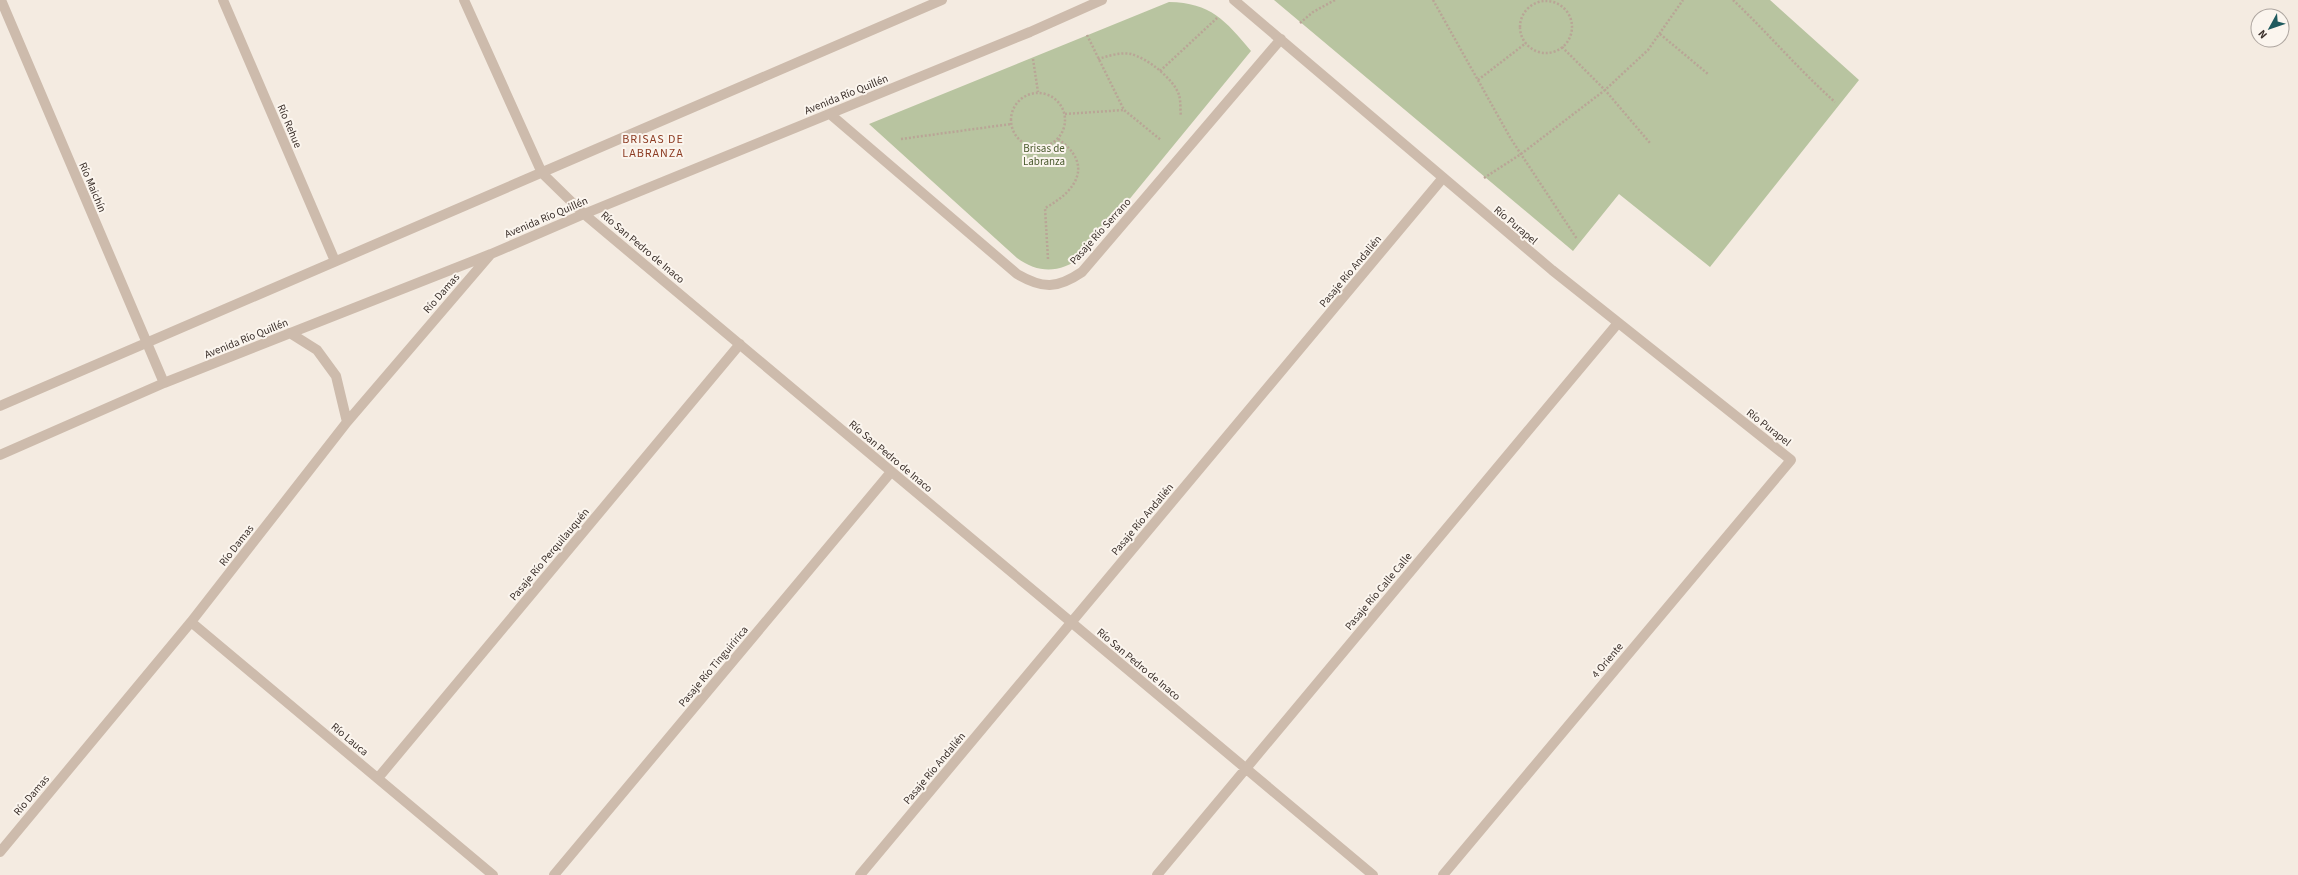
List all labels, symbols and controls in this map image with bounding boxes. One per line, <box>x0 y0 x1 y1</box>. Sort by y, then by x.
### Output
north arrow <box>2250 8 2290 48</box>
text: N <box>2255 26 2271 42</box>
street label: Avenida Río Quillén <box>802 71 890 118</box>
street label: Río Rehue <box>274 102 306 151</box>
district label: BRISAS DE LABRANZA <box>622 131 684 162</box>
park label: Brisas de Labranza <box>1023 141 1065 169</box>
street label: Río Maichín <box>75 160 110 215</box>
street label: Avenida Río Quillén <box>502 193 590 242</box>
street label: Pasaje Río Serrano <box>1066 195 1134 268</box>
street label: Río Purapel <box>1491 203 1541 248</box>
street label: Río San Pedro de Inaco <box>598 208 688 287</box>
street label: Pasaje Río Andalién <box>1316 232 1385 310</box>
street label: Río Damas <box>420 270 463 317</box>
street label: Avenida Río Quillén <box>202 315 290 362</box>
street label: Río Purapel <box>1743 405 1794 450</box>
street label: Río San Pedro de Inaco <box>846 417 936 496</box>
street label: Pasaje Río Andalién <box>1108 480 1177 558</box>
street label: Pasaje Río Perquilauquén <box>506 505 593 604</box>
street label: Río Damas <box>215 521 258 569</box>
street label: Pasaje Río Calle Calle <box>1341 549 1416 633</box>
street label: Pasaje Río Tinguiririca <box>675 623 752 710</box>
street label: Río San Pedro de Inaco <box>1094 625 1184 704</box>
street label: 4 Oriente <box>1588 639 1627 681</box>
street label: Río Lauca <box>328 719 372 759</box>
street label: Pasaje Río Andalién <box>900 729 969 807</box>
street label: Río Damas <box>10 772 53 819</box>

